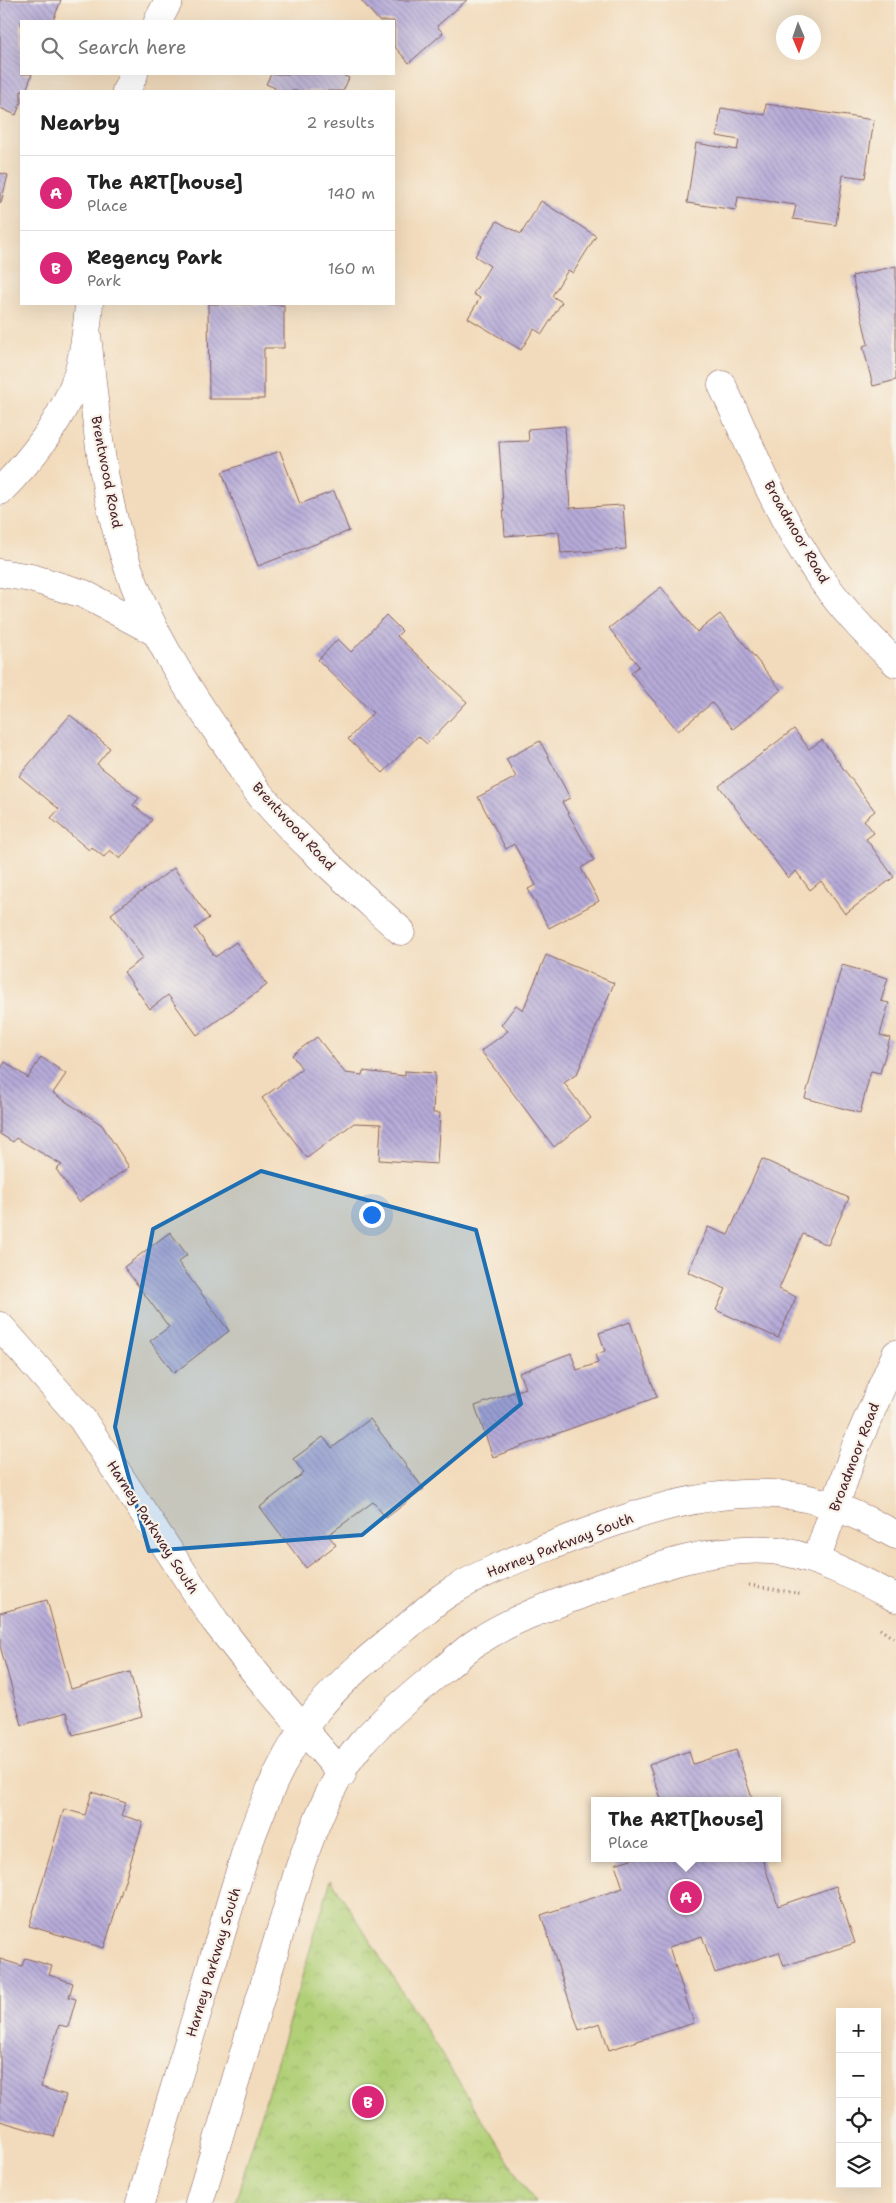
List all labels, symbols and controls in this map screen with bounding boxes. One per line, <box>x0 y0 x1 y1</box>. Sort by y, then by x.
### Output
north arrow <box>776 15 821 60</box>
search box <box>20 20 395 75</box>
icon: search <box>38 34 66 62</box>
text: Search here <box>78 35 187 60</box>
text: Nearby <box>40 109 120 137</box>
text: 2 results <box>306 112 375 133</box>
text: The ART[house] <box>87 170 243 195</box>
text: A <box>50 183 62 204</box>
text: 140 m <box>328 183 375 204</box>
text: Place <box>87 195 128 216</box>
text: Regency Park <box>87 245 223 270</box>
text: B <box>51 258 61 279</box>
text: 160 m <box>328 258 375 279</box>
text: Park <box>87 270 121 291</box>
street label: Brentwood Road <box>87 414 127 530</box>
street label: Broadmoor Road <box>760 478 834 587</box>
street label: Brentwood Road <box>249 778 340 874</box>
your location <box>359 1202 385 1228</box>
street label: Broadmoor Road <box>825 1400 883 1514</box>
street label: Harney Parkway South <box>103 1457 203 1597</box>
street label: Harney Parkway South <box>484 1509 636 1581</box>
popup <box>591 1797 781 1862</box>
text: The ART[house] <box>608 1807 764 1832</box>
text: Place <box>608 1832 649 1853</box>
pin: A <box>670 1878 702 1916</box>
street label: Harney Parkway South <box>182 1885 244 2039</box>
map controls <box>836 2008 881 2188</box>
button: + <box>836 2008 881 2053</box>
button: − <box>836 2053 881 2098</box>
pin: B <box>352 2083 384 2121</box>
button: locate <box>836 2098 881 2143</box>
button: layers <box>836 2143 881 2188</box>

